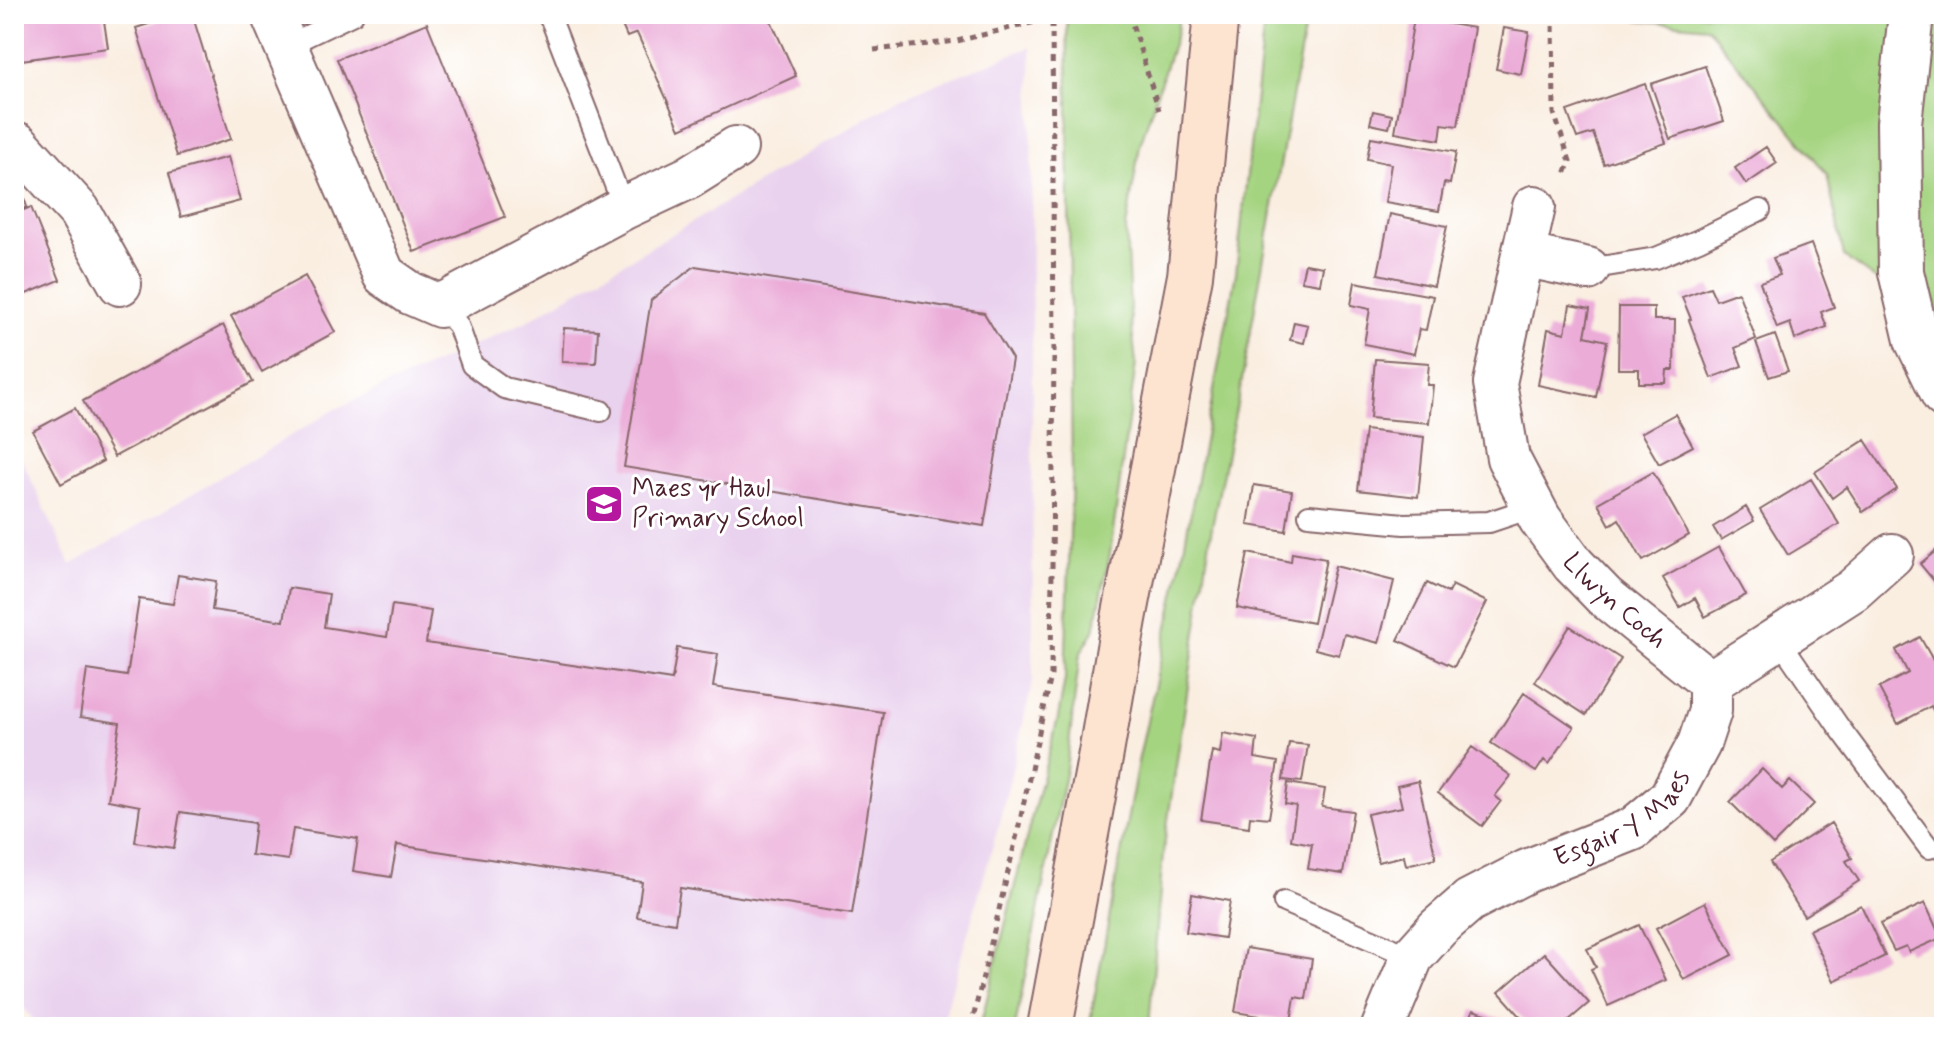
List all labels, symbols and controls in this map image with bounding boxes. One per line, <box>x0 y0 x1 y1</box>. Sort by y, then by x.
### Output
place label: Maes yr Haul Primary School <box>632 472 804 536</box>
school or university icon: Maes yr Haul Primary School <box>583 483 625 525</box>
street label: Llwyn Coch <box>1554 547 1674 657</box>
street label: Esgair Y Maes <box>1549 764 1699 876</box>

